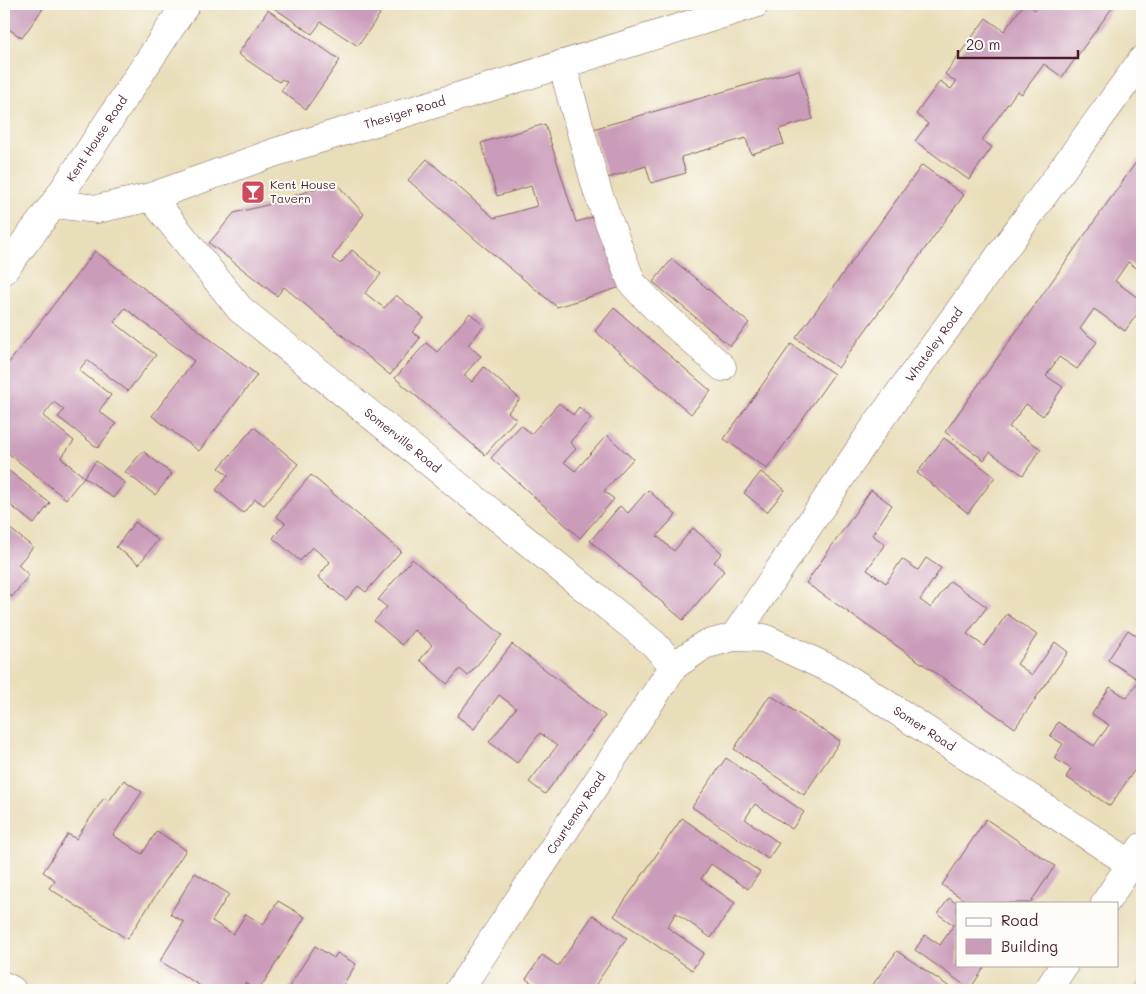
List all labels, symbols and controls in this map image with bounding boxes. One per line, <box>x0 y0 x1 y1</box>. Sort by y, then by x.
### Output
scale bar <box>958 28 1078 60</box>
text: 20 m <box>966 34 1000 54</box>
street label: Kent House Road <box>62 92 131 184</box>
street label: Thesiger Road <box>362 92 448 132</box>
place label: Kent House Tavern <box>270 176 336 206</box>
bar icon: Kent House Tavern <box>240 179 266 205</box>
street label: Whateley Road <box>901 304 966 385</box>
street label: Somerville Road <box>361 404 445 476</box>
street label: Somer Road <box>891 702 959 754</box>
street label: Courtenay Road <box>542 768 609 857</box>
legend <box>956 902 1118 966</box>
text: Road <box>1001 910 1038 930</box>
text: Building <box>1001 936 1058 956</box>

